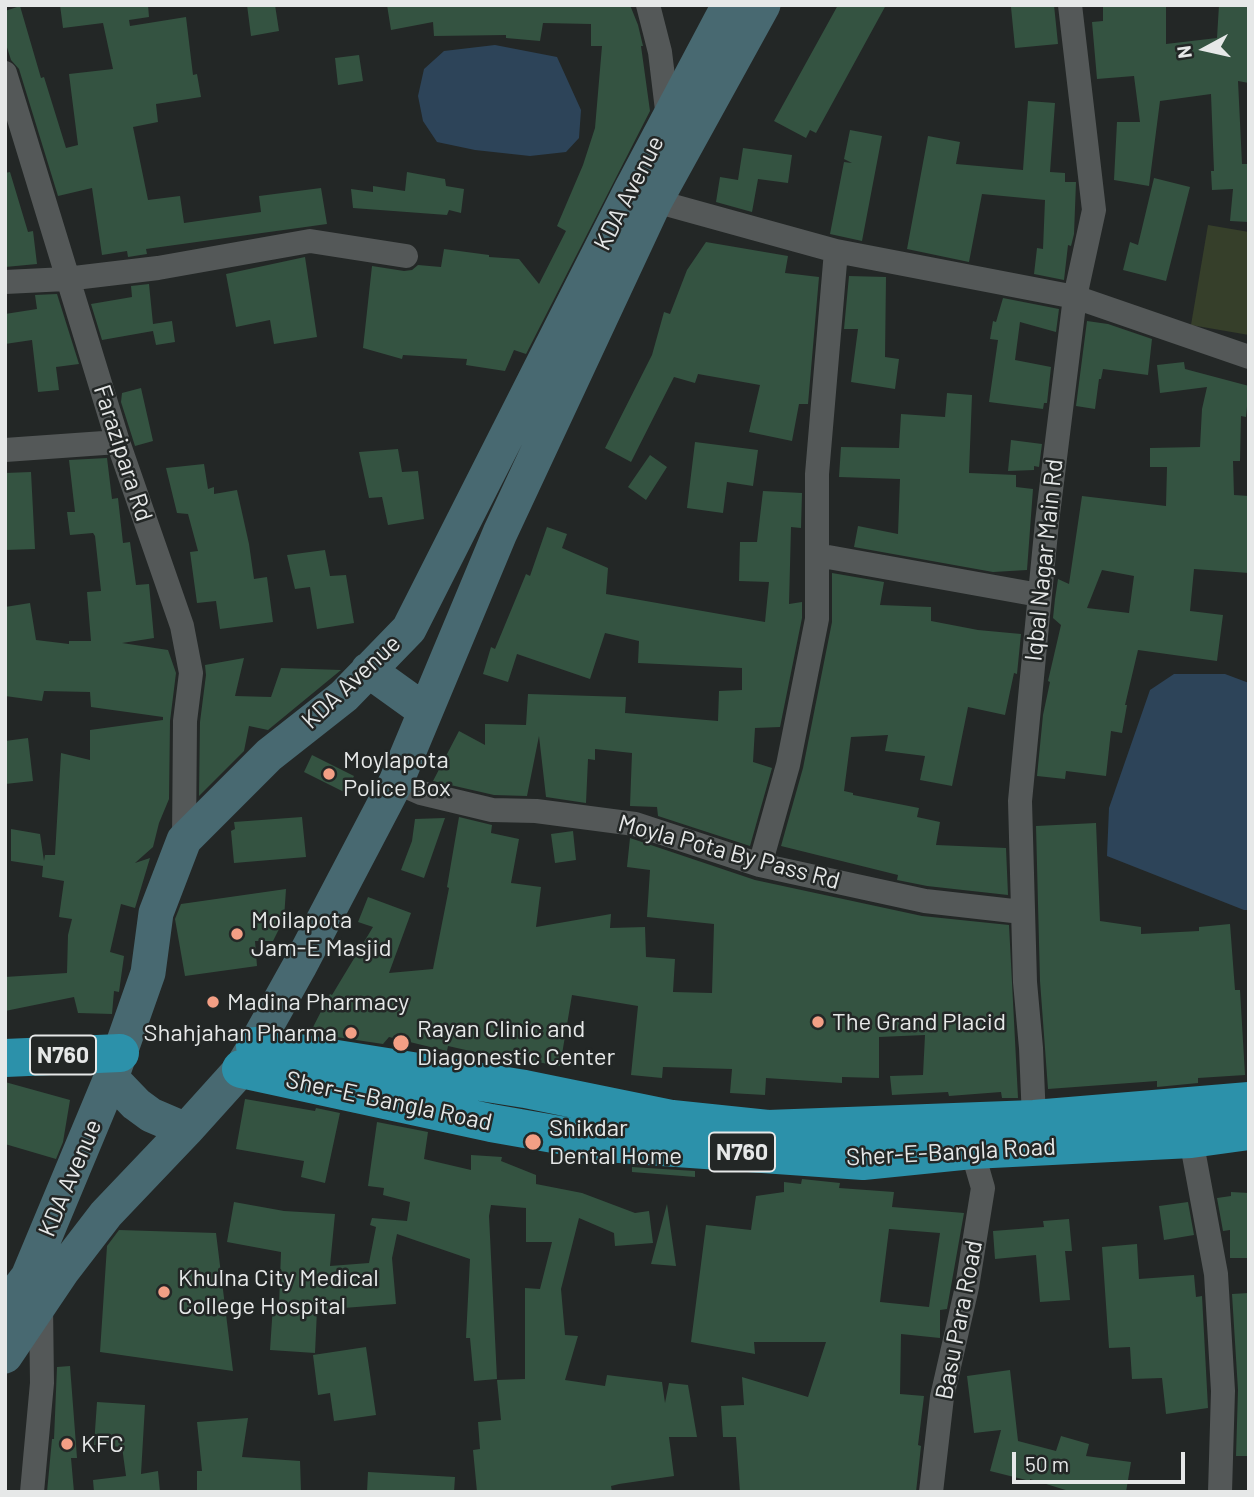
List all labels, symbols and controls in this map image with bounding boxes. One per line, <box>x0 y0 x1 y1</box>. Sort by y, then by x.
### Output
north arrow <box>1170 14 1240 84</box>
text: N <box>1171 44 1196 60</box>
street label: KDA Avenue <box>588 131 670 255</box>
street label: Farazipara Rd <box>87 381 159 525</box>
street label: Iqbal Nagar Main Rd <box>1019 457 1069 663</box>
street label: KDA Avenue <box>296 629 406 735</box>
place label: Moylapota Police Box <box>343 746 451 802</box>
marker: Moylapota Police Box <box>321 766 337 782</box>
street label: Moyla Pota By Pass Rd <box>615 809 843 895</box>
place label: Moilapota Jam-E Masjid <box>251 906 392 962</box>
marker: Moilapota Jam-E Masjid <box>229 926 245 942</box>
place label: Madina Pharmacy <box>227 988 409 1016</box>
marker: Madina Pharmacy <box>205 994 221 1010</box>
place label: The Grand Placid <box>832 1008 1006 1036</box>
marker: The Grand Placid <box>810 1014 826 1030</box>
place label: Rayan Clinic and Diagonestic Center <box>417 1015 615 1071</box>
place label: Shahjahan Pharma <box>144 1019 337 1047</box>
marker: Shahjahan Pharma <box>343 1025 359 1041</box>
marker: Rayan Clinic and Diagonestic Center <box>391 1033 411 1053</box>
road number: N760 <box>30 1036 96 1074</box>
street label: Sher-E-Bangla Road <box>283 1065 495 1137</box>
place label: Shikdar Dental Home <box>549 1114 682 1170</box>
street label: KDA Avenue <box>32 1115 108 1241</box>
marker: Shikdar Dental Home <box>523 1132 543 1152</box>
street label: Sher-E-Bangla Road <box>845 1132 1057 1172</box>
road number: N760 <box>709 1133 775 1172</box>
street label: Basu Para Road <box>929 1238 989 1402</box>
place label: Khulna City Medical College Hospital <box>178 1264 379 1320</box>
marker: Khulna City Medical College Hospital <box>156 1284 172 1300</box>
place label: KFC <box>81 1430 124 1458</box>
marker: KFC <box>59 1436 75 1452</box>
scale bar <box>1016 1438 1189 1482</box>
text: 50 m <box>1025 1451 1069 1476</box>

